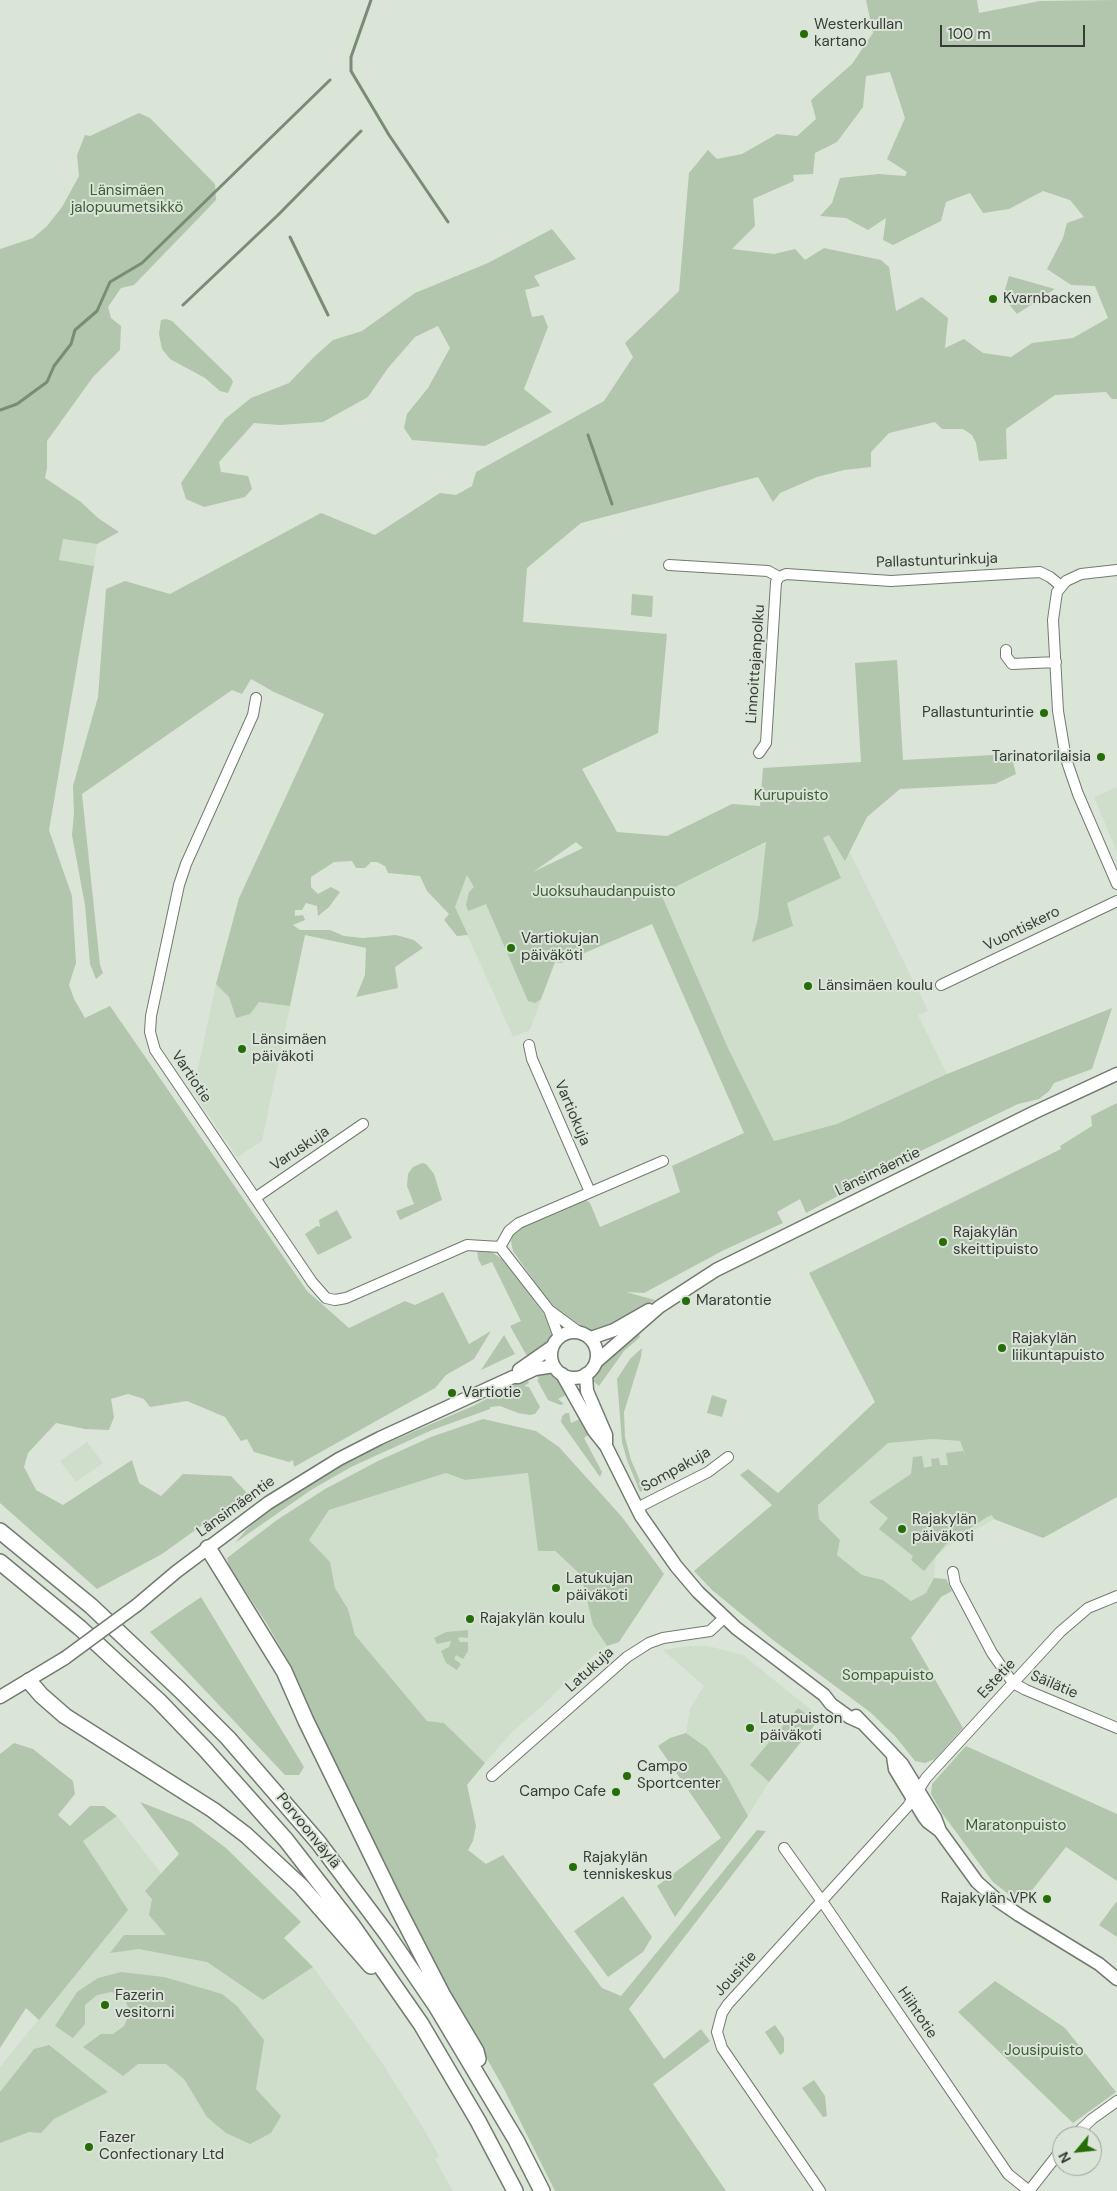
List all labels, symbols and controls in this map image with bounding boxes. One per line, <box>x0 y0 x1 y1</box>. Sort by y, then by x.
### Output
scale bar <box>942 15 1087 47</box>
place label: Westerkullan kartano <box>814 16 903 51</box>
text: 100 m <box>948 24 991 44</box>
marker: Westerkullan kartano <box>798 28 810 40</box>
park label: Länsimäen jalopuumetsikkö <box>71 182 183 217</box>
place label: Kvarnbacken <box>1003 290 1091 308</box>
marker: Kvarnbacken <box>987 293 999 305</box>
street label: Pallastunturinkuja <box>876 550 998 572</box>
street label: Linnoittajanpolku <box>743 604 769 724</box>
place label: Pallastunturintie <box>922 704 1034 722</box>
marker: Pallastunturintie <box>1038 707 1050 719</box>
place label: Tarinatorilaisia <box>992 748 1091 766</box>
marker: Tarinatorilaisia <box>1095 751 1107 763</box>
park label: Kurupuisto <box>754 787 828 805</box>
park label: Juoksuhaudanpuisto <box>532 883 676 901</box>
street label: Vuontiskero <box>981 903 1063 955</box>
place label: Vartiokujan päiväköti <box>521 930 599 965</box>
marker: Vartiokujan päiväköti <box>505 942 517 954</box>
place label: Länsimäen koulu <box>818 977 933 995</box>
marker: Länsimäen koulu <box>802 980 814 992</box>
place label: Länsimäen päiväkoti <box>252 1031 326 1066</box>
marker: Länsimäen päiväkoti <box>236 1043 248 1055</box>
street label: Vartiotie <box>167 1048 215 1106</box>
street label: Vartiokuja <box>550 1078 594 1148</box>
street label: Varuskuja <box>267 1123 333 1175</box>
street label: Länsimäentie <box>833 1144 923 1200</box>
place label: Rajakylän skeittipuisto <box>953 1224 1038 1259</box>
marker: Rajakylän skeittipuisto <box>937 1236 949 1248</box>
place label: Maratontie <box>696 1292 771 1310</box>
marker: Maratontie <box>680 1295 692 1307</box>
place label: Rajakylän liikuntapuisto <box>1012 1330 1105 1365</box>
marker: Rajakylän liikuntapuisto <box>996 1342 1008 1354</box>
place label: Vartiotie <box>462 1384 521 1402</box>
marker: Vartiotie <box>446 1387 458 1399</box>
street label: Sompakuja <box>638 1444 714 1496</box>
street label: Länsimäentie <box>193 1473 279 1541</box>
place label: Rajakylän päiväkoti <box>912 1511 977 1546</box>
marker: Rajakylän päiväkoti <box>896 1523 908 1535</box>
place label: Latukujan päiväkoti <box>566 1570 633 1605</box>
marker: Latukujan päiväkoti <box>550 1582 562 1594</box>
place label: Rajakylän koulu <box>480 1610 585 1628</box>
marker: Rajakylän koulu <box>464 1613 476 1625</box>
street label: Latukuja <box>562 1644 618 1696</box>
street label: Estetie <box>974 1655 1020 1703</box>
park label: Sompapuisto <box>842 1667 934 1685</box>
street label: Säilätie <box>1028 1667 1080 1703</box>
place label: Latupuiston päiväkoti <box>760 1710 842 1745</box>
marker: Latupuiston päiväkoti <box>744 1722 756 1734</box>
place label: Campo Sportcenter <box>637 1758 721 1793</box>
marker: Campo Sportcenter <box>621 1770 633 1782</box>
place label: Campo Cafe <box>519 1783 606 1801</box>
marker: Campo Cafe <box>610 1786 622 1798</box>
street label: Porvoonväylä <box>272 1790 344 1872</box>
park label: Maratonpuisto <box>966 1817 1066 1835</box>
place label: Rajakylän tenniskeskus <box>583 1849 672 1884</box>
marker: Rajakylän tenniskeskus <box>567 1861 579 1873</box>
place label: Rajakylän VPK <box>941 1890 1037 1908</box>
marker: Rajakylän VPK <box>1041 1893 1053 1905</box>
street label: Jousitie <box>711 1948 761 2000</box>
street label: Hiihtotie <box>893 1984 941 2042</box>
place label: Fazerin vesitorni <box>115 1987 175 2022</box>
marker: Fazerin vesitorni <box>99 1999 111 2011</box>
park label: Jousipuisto <box>1004 2042 1084 2060</box>
north arrow <box>1052 2126 1102 2176</box>
place label: Fazer Confectionary Ltd <box>99 2129 224 2164</box>
marker: Fazer Confectionary Ltd <box>83 2141 95 2153</box>
text: N <box>1054 2149 1075 2166</box>

